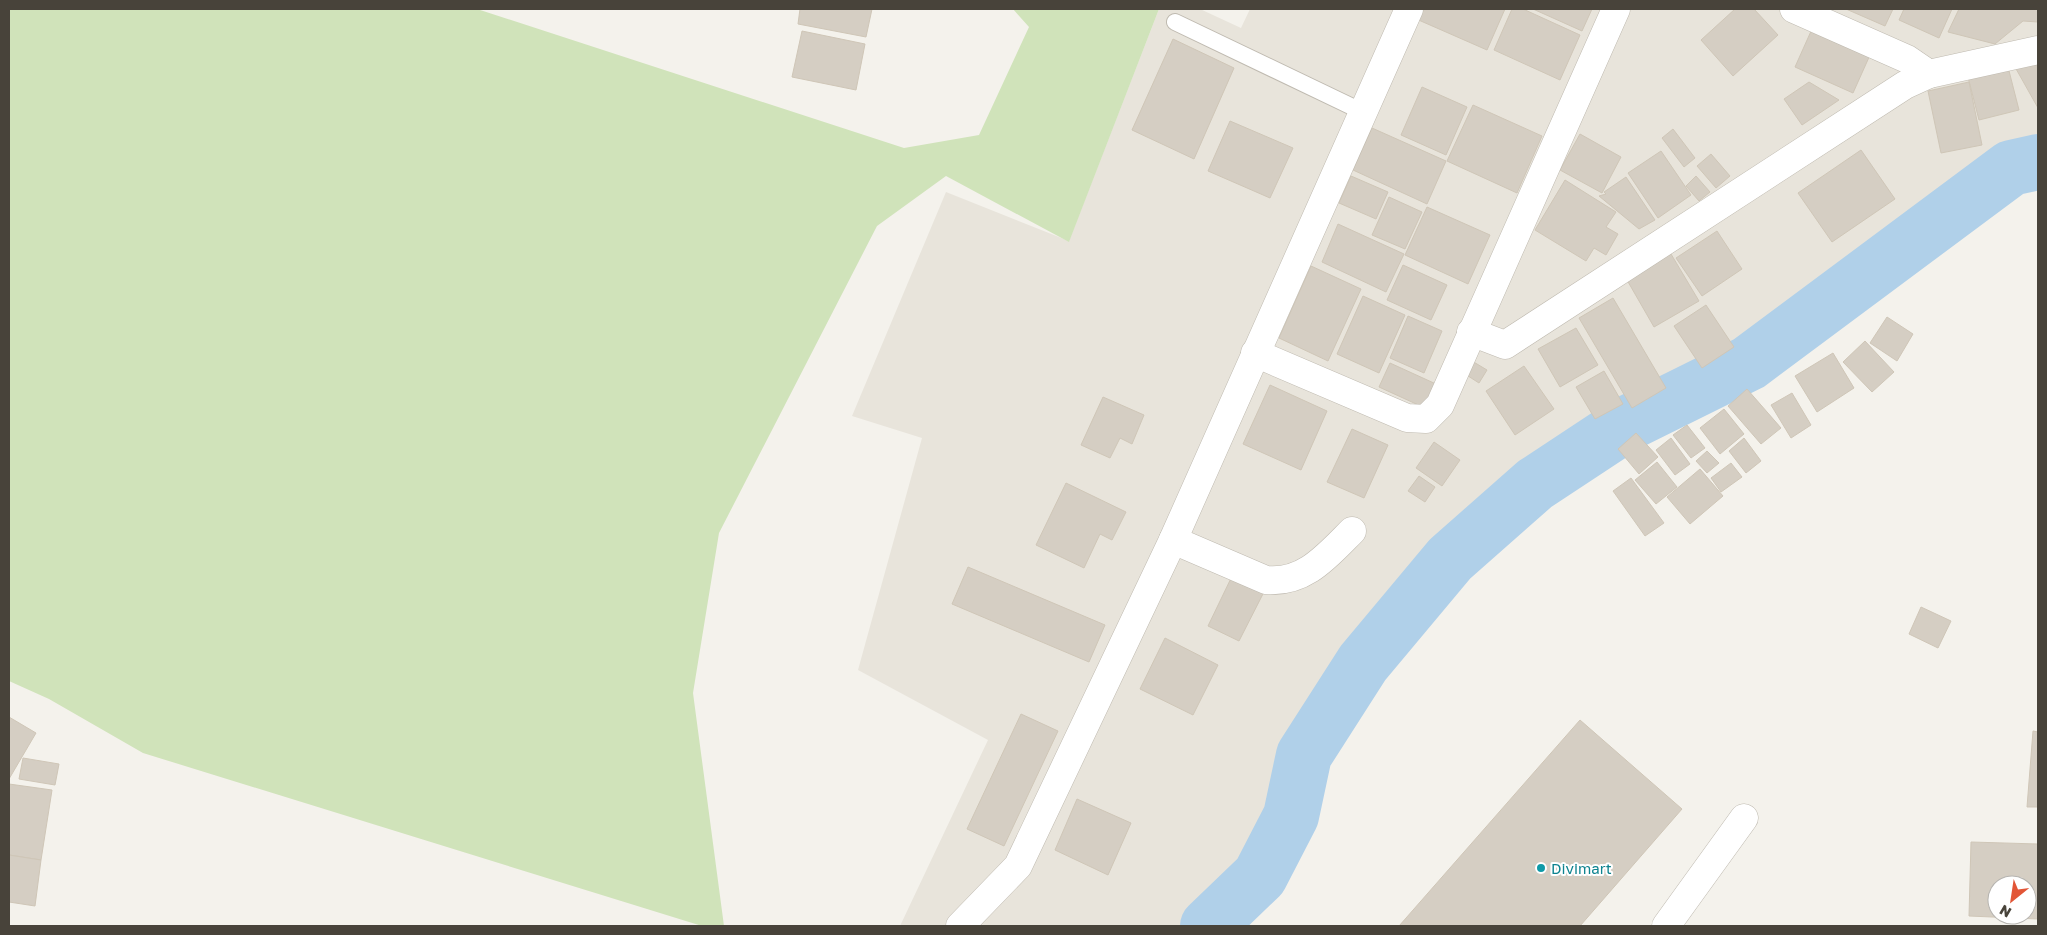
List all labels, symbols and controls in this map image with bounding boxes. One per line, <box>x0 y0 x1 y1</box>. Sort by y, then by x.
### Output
place label: Divimart <box>1551 859 1612 877</box>
marker: Divimart <box>1535 862 1547 874</box>
north arrow <box>1987 875 2037 925</box>
text: N <box>1996 902 2014 922</box>

